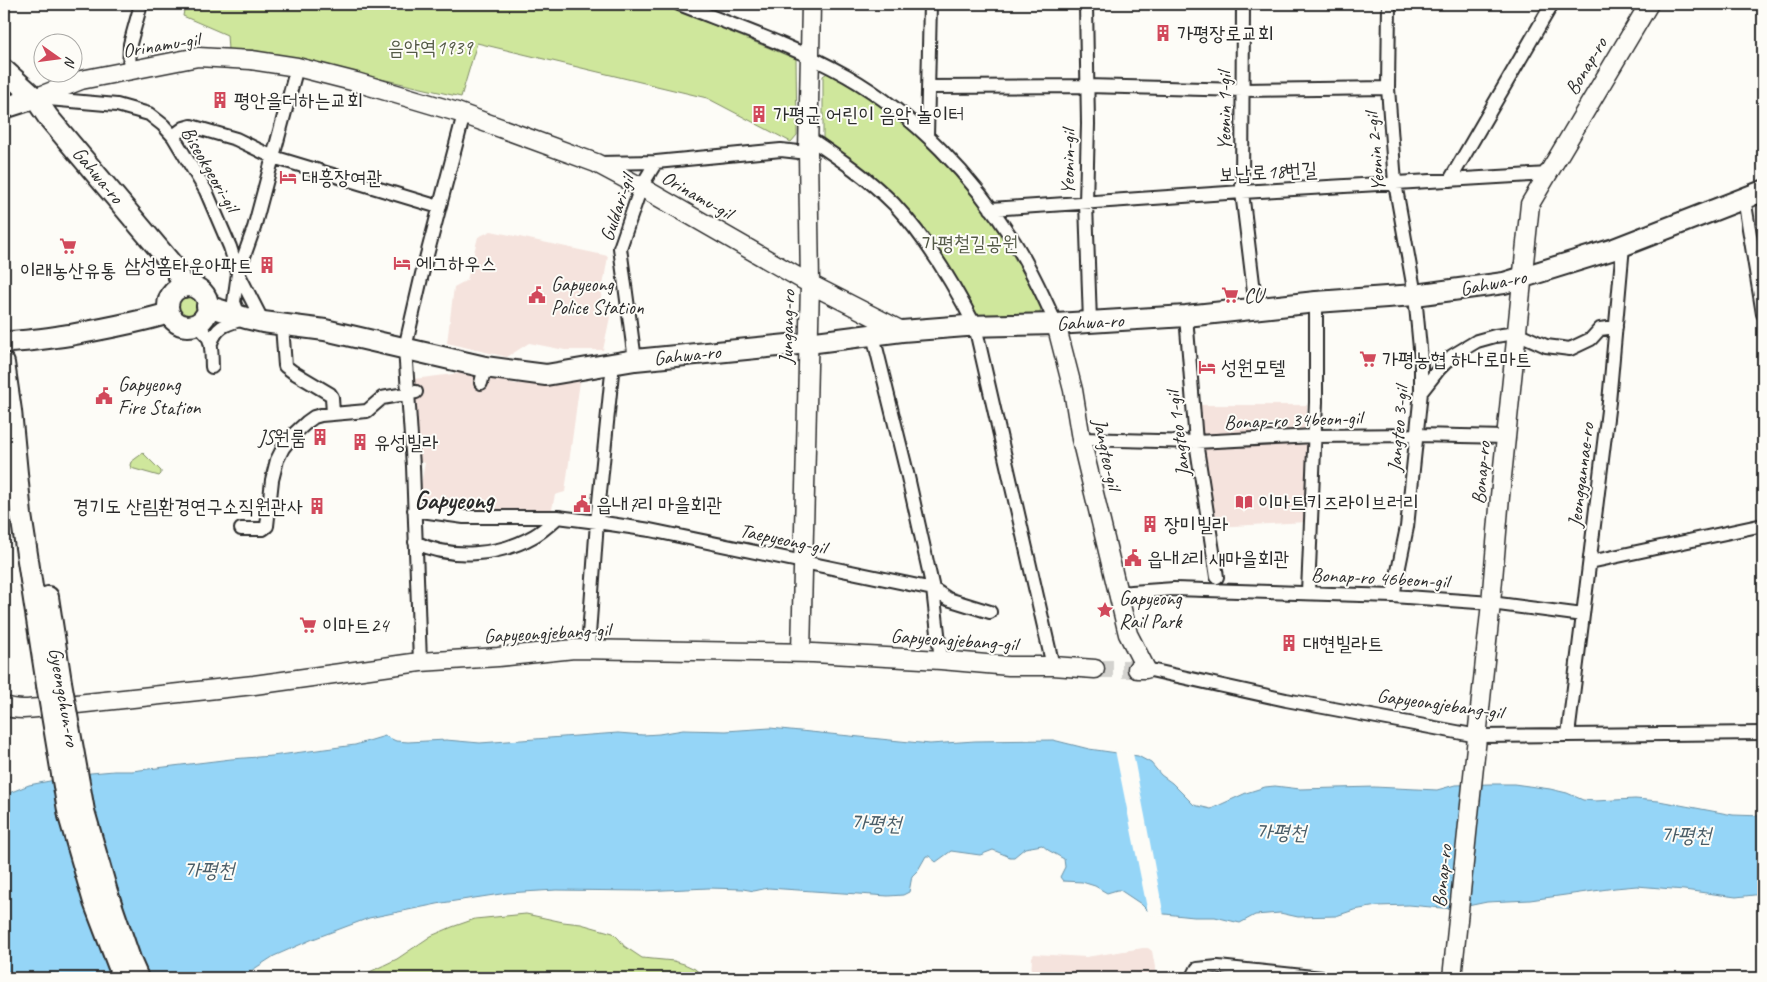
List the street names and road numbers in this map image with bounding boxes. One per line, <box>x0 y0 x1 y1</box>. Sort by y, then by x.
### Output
street label: Orinamu-gil <box>121 26 205 63</box>
street label: Bonap-ro <box>1559 32 1613 99</box>
street label: Yeonin 1-gil <box>1212 68 1237 150</box>
street label: Yeonin 2-gil <box>1359 108 1391 192</box>
street label: Biseokgeori-gil <box>176 122 246 219</box>
street label: Yeonin-gil <box>1055 126 1081 195</box>
street label: Gahwa-ro <box>67 141 130 209</box>
street label: 보납로18번길 <box>1218 157 1318 187</box>
street label: Orinamu-gil <box>657 165 740 227</box>
street label: Guldari-gil <box>594 168 641 244</box>
street label: Gahwa-ro <box>1458 264 1529 302</box>
street label: Jungang-ro <box>773 289 801 365</box>
street label: Gahwa-ro <box>1056 308 1125 336</box>
street label: Gahwa-ro <box>652 339 723 371</box>
street label: Jangteo 3-gil <box>1382 382 1415 474</box>
street label: Jangteo 1-gil <box>1160 386 1196 479</box>
street label: Bonap-ro 34beon-gil <box>1224 405 1366 435</box>
street label: Jangteo-gil <box>1087 415 1127 495</box>
street label: Jeonggannae-ro <box>1562 420 1600 530</box>
street label: Bonap-ro <box>1466 440 1496 505</box>
street label: Taepyeong-gil <box>738 518 832 561</box>
street label: Bonap-ro 46beon-gil <box>1311 562 1453 594</box>
street label: Gapyeongjebang-gil <box>483 617 615 649</box>
street label: Gapyeongjebang-gil <box>890 623 1022 657</box>
street label: Gyeongchun-ro <box>43 646 85 749</box>
street label: Gapyeongjebang-gil <box>1375 683 1508 726</box>
street label: Bonap-ro <box>1426 843 1458 909</box>

